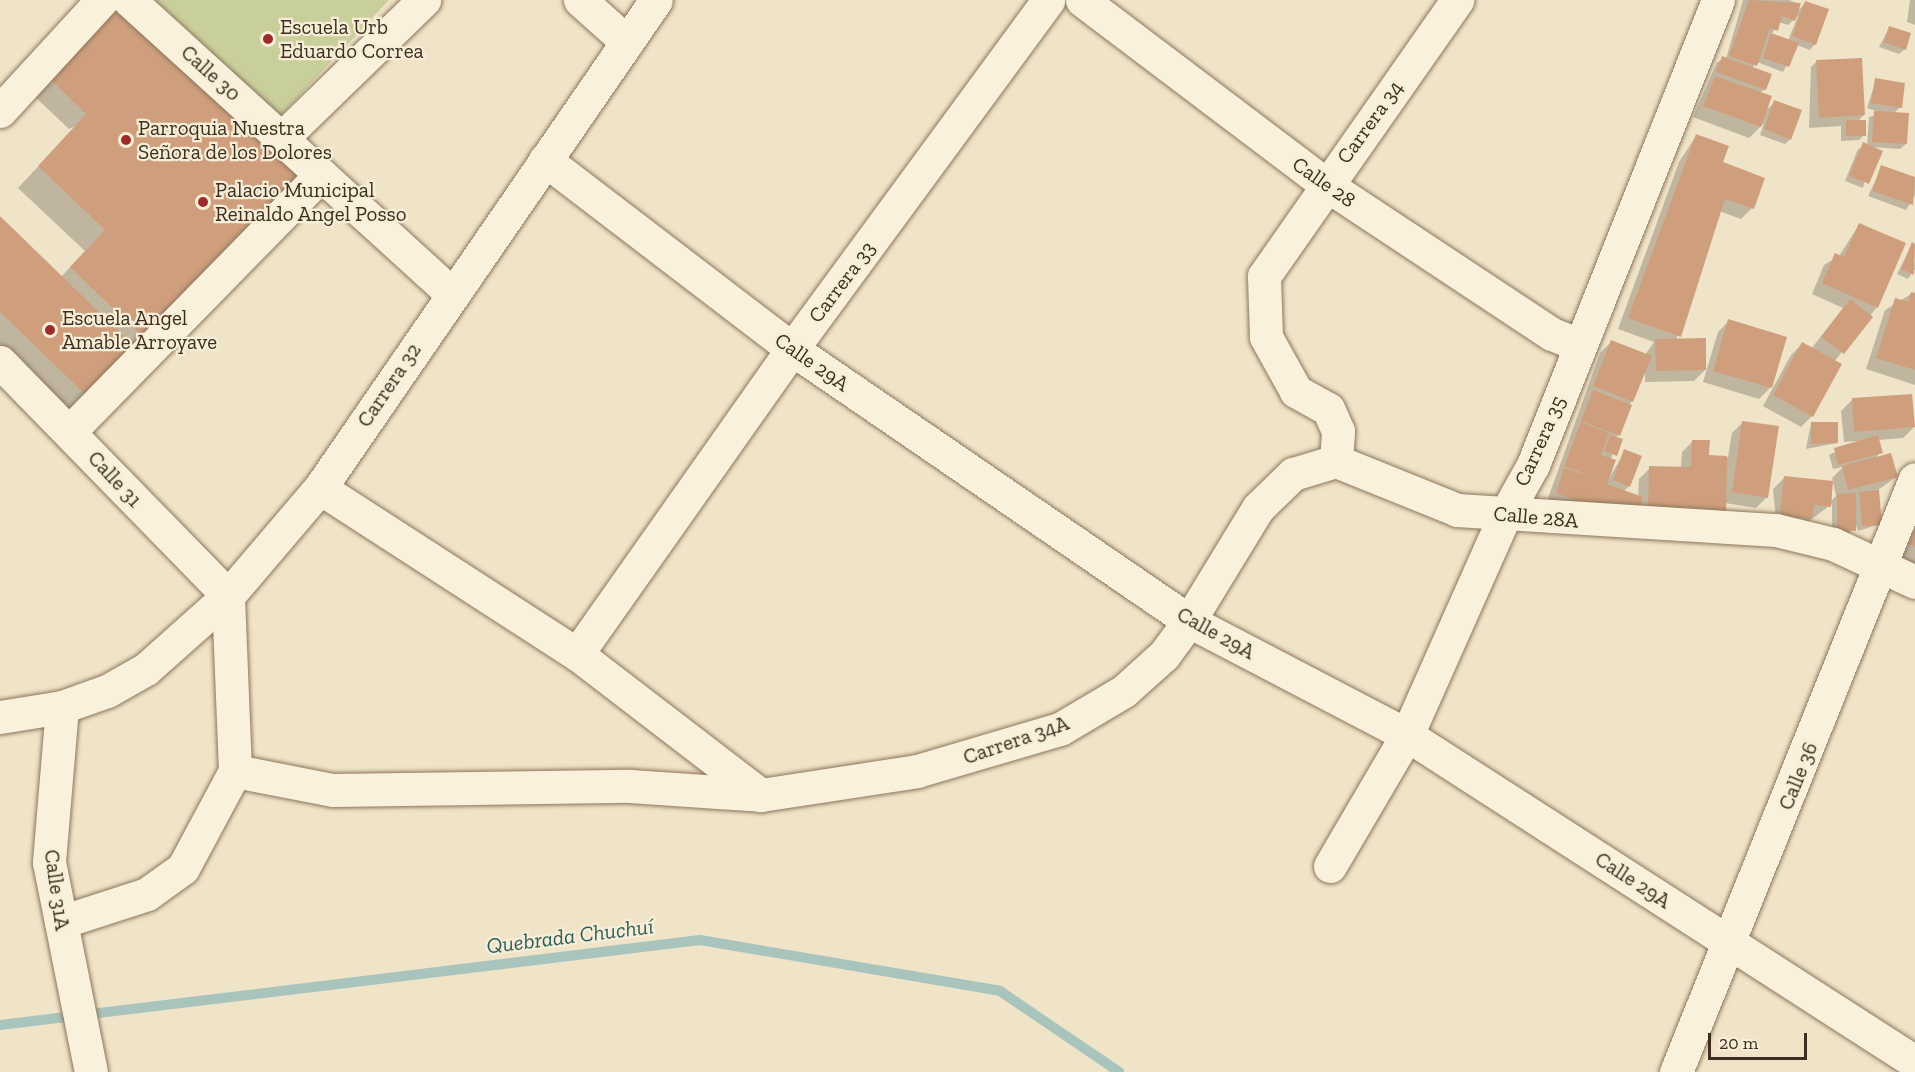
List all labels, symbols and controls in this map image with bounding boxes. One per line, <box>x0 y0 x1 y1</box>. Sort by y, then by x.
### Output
place label: Escuela Urb Eduardo Correa <box>280 14 424 64</box>
marker: Escuela Urb Eduardo Correa <box>261 32 275 46</box>
street label: Calle 30 <box>176 40 246 106</box>
street label: Carrera 34 <box>1331 76 1409 168</box>
place label: Parroquia Nuestra Señora de los Dolores <box>138 115 332 165</box>
marker: Parroquia Nuestra Señora de los Dolores <box>119 133 133 147</box>
street label: Calle 28 <box>1287 151 1361 213</box>
place label: Palacio Municipal Reinaldo Angel Posso <box>215 177 407 227</box>
marker: Palacio Municipal Reinaldo Angel Posso <box>196 195 210 209</box>
street label: Carrera 33 <box>803 236 881 328</box>
place label: Escuela Angel Amable Arroyave <box>62 305 218 355</box>
marker: Escuela Angel Amable Arroyave <box>43 323 57 337</box>
street label: Calle 29A <box>770 327 854 397</box>
street label: Carrera 32 <box>352 338 426 432</box>
street label: Carrera 35 <box>1509 392 1571 490</box>
street label: Calle 31 <box>83 446 147 512</box>
street label: Calle 28A <box>1492 501 1580 533</box>
street label: Calle 29A <box>1173 601 1259 665</box>
street label: Carrera 34A <box>960 710 1072 770</box>
street label: Calle 36 <box>1773 738 1823 814</box>
street label: Calle 29A <box>1590 846 1676 914</box>
street label: Calle 31A <box>39 848 75 932</box>
water label: Quebrada Chuchuí <box>485 913 655 959</box>
scale bar <box>1711 1021 1810 1059</box>
text: 20 m <box>1719 1032 1758 1054</box>

